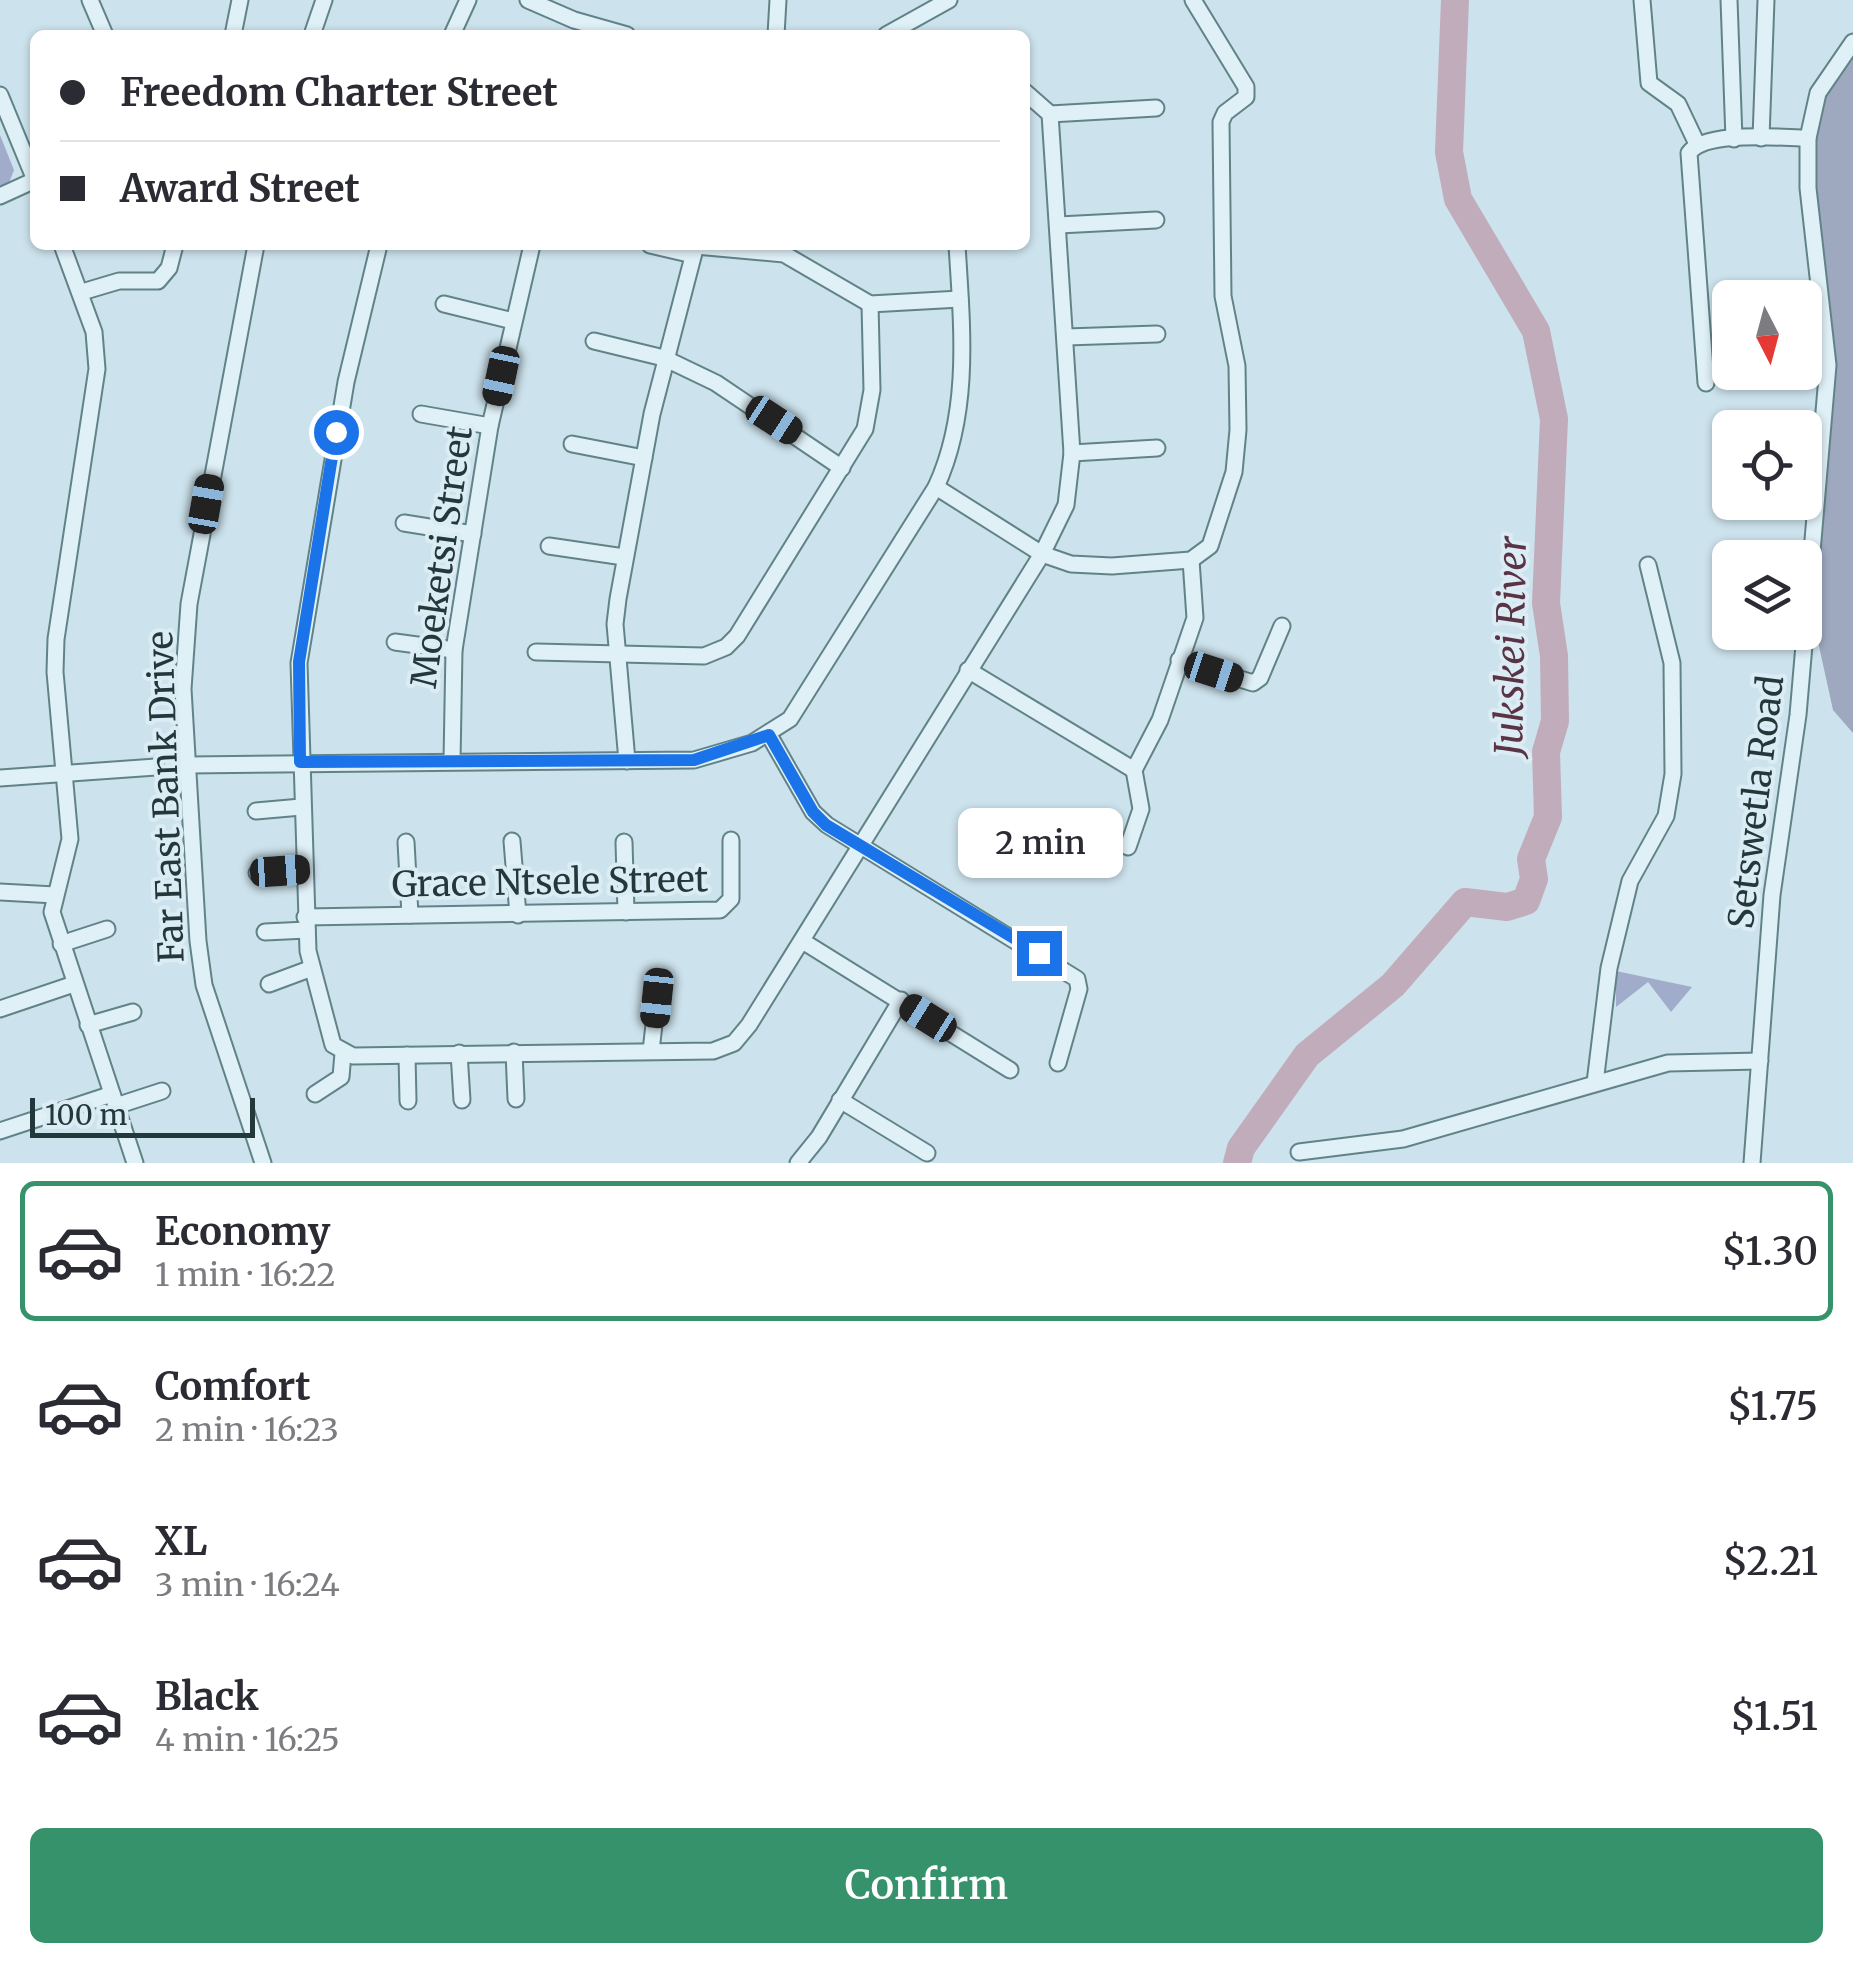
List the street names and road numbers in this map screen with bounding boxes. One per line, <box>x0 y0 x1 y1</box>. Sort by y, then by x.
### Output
street label: Moeketsi Street <box>402 423 482 691</box>
street label: Far East Bank Drive <box>138 630 194 964</box>
street label: Setswetla Road <box>1719 673 1793 931</box>
street label: Grace Ntsele Street <box>391 857 709 907</box>

